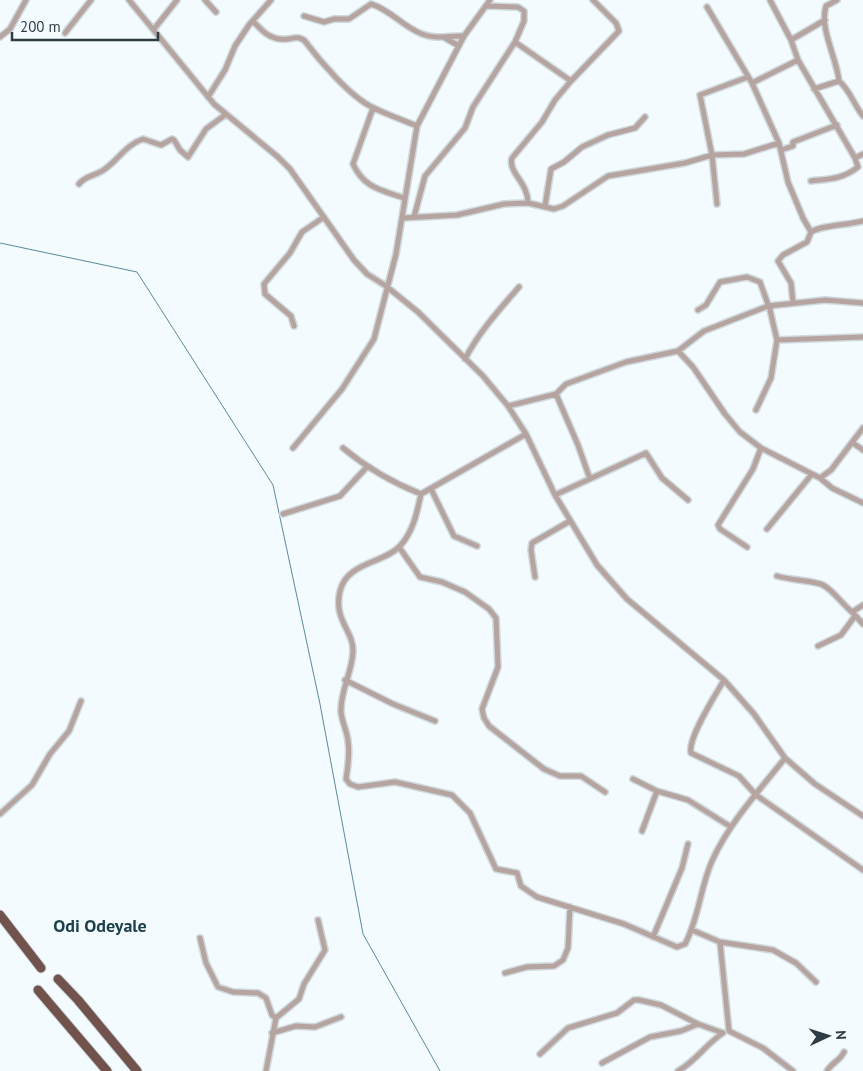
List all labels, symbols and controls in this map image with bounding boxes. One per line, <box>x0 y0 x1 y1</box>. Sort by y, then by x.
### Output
scale bar <box>12 10 159 42</box>
text: 200 m <box>20 17 61 36</box>
district label: Odi Odeyale <box>53 914 147 937</box>
north arrow <box>803 1011 853 1061</box>
text: N <box>832 1030 850 1040</box>

